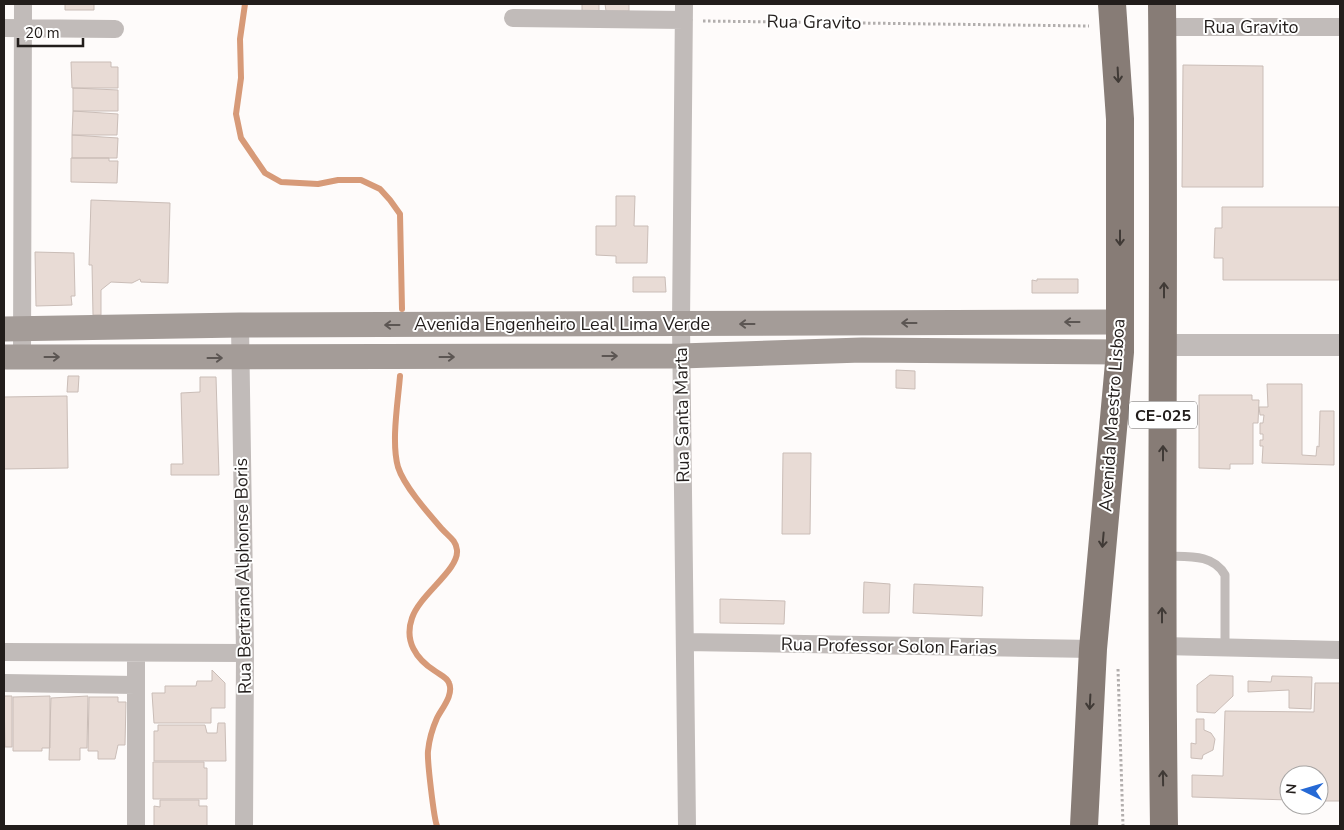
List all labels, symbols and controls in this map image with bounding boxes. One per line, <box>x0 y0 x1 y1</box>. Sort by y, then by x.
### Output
street label: Rua Gravito <box>766 9 862 35</box>
scale bar <box>18 15 82 47</box>
street label: Rua Gravito <box>1204 15 1298 39</box>
text: 20 m <box>25 23 60 43</box>
one-way arrow <box>1113 67 1122 83</box>
one-way arrow <box>1115 230 1125 246</box>
one-way arrow <box>1159 282 1169 298</box>
street label: Avenida Engenheiro Leal Lima Verde <box>414 312 710 336</box>
one-way arrow <box>1064 317 1080 327</box>
one-way arrow <box>901 318 918 328</box>
street label: Avenida Maestro Lisboa <box>1093 318 1131 512</box>
one-way arrow <box>739 319 755 329</box>
one-way arrow <box>384 320 400 330</box>
street label: Rua Santa Marta <box>669 347 695 483</box>
one-way arrow <box>602 351 618 361</box>
one-way arrow <box>44 352 60 362</box>
one-way arrow <box>439 352 455 362</box>
one-way arrow <box>206 353 223 363</box>
road number: CE-025 <box>1129 402 1197 428</box>
one-way arrow <box>1158 445 1168 461</box>
street label: Rua Bertrand Alphonse Boris <box>229 458 257 694</box>
one-way arrow <box>1098 532 1108 548</box>
one-way arrow <box>1157 607 1167 624</box>
street label: Rua Professor Solon Farias <box>781 632 997 660</box>
one-way arrow <box>1085 694 1095 710</box>
north arrow <box>1279 765 1329 815</box>
one-way arrow <box>1158 770 1168 786</box>
text: N <box>1282 783 1301 795</box>

